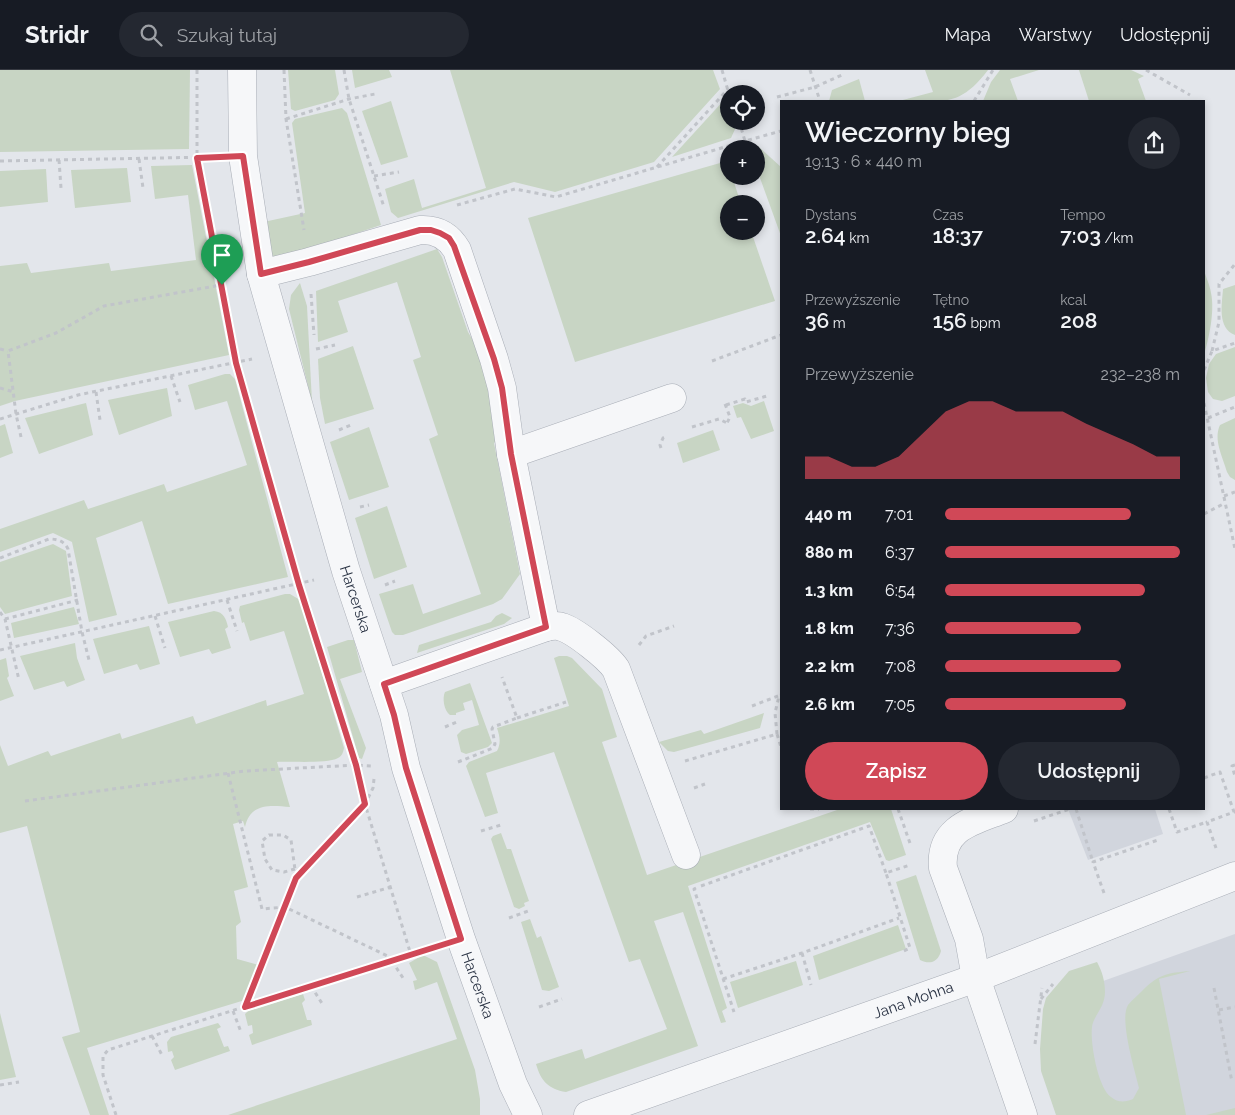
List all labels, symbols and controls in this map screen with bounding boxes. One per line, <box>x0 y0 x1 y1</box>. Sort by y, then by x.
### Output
search box <box>119 12 469 57</box>
text: Stridr <box>25 20 89 49</box>
icon: search <box>137 21 165 49</box>
text: Szukaj tutaj <box>177 24 277 46</box>
text: Mapa <box>944 24 991 45</box>
text: Warstwy <box>1019 24 1092 45</box>
text: Udostępnij <box>1120 24 1210 45</box>
map controls <box>720 85 765 240</box>
button: locate <box>720 85 765 130</box>
text: Wieczorny bieg <box>805 116 1011 149</box>
button: share <box>1128 117 1180 169</box>
button: + <box>720 140 765 185</box>
text: 19:13 · 6 × 440 m <box>805 152 922 171</box>
button: − <box>720 195 765 240</box>
text: Dystans <box>805 207 856 223</box>
text: Czas <box>933 207 964 223</box>
text: Tempo <box>1060 207 1105 223</box>
text: 2.64 <box>805 223 846 248</box>
text: 18:37 <box>933 223 983 248</box>
text: 7:03 <box>1060 223 1101 248</box>
text: km <box>846 230 869 246</box>
text: /km <box>1101 230 1133 246</box>
pin <box>201 234 243 285</box>
icon: arrive <box>208 241 236 269</box>
text: Przewyższenie <box>805 292 900 308</box>
text: Tętno <box>933 292 969 308</box>
text: kcal <box>1060 292 1087 308</box>
text: 36 <box>805 308 829 333</box>
text: 156 <box>933 308 967 333</box>
text: 208 <box>1060 308 1097 333</box>
text: m <box>829 315 846 331</box>
text: bpm <box>967 315 1001 331</box>
text: Przewyższenie <box>805 365 914 384</box>
text: 232–238 m <box>1101 365 1180 384</box>
text: 440 m <box>805 505 852 524</box>
text: 7:01 <box>885 505 913 524</box>
text: 880 m <box>805 543 853 562</box>
text: 6:37 <box>885 543 915 562</box>
street label: Harcerska <box>336 563 375 635</box>
text: 1.3 km <box>805 581 853 600</box>
text: 6:54 <box>885 581 915 600</box>
text: 1.8 km <box>805 619 854 638</box>
text: 7:36 <box>885 619 915 638</box>
text: 2.2 km <box>805 657 854 676</box>
text: 7:08 <box>885 657 916 676</box>
text: 2.6 km <box>805 695 855 714</box>
text: 7:05 <box>885 695 915 714</box>
button: Zapisz <box>805 742 988 800</box>
button: Udostępnij <box>998 742 1180 800</box>
street label: Harcerska <box>457 949 498 1021</box>
street label: Jana Mohna <box>871 978 956 1023</box>

